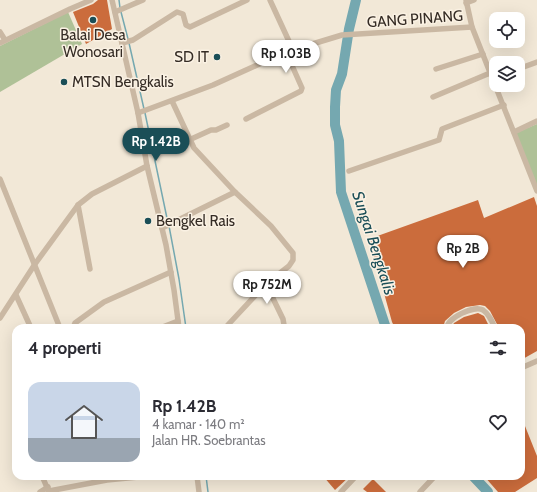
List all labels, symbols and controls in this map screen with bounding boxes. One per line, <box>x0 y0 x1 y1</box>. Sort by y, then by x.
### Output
street label: GANG PINANG <box>366 7 464 31</box>
map controls <box>489 12 525 92</box>
button: locate <box>489 12 525 48</box>
marker: Balai Desa Wonosari <box>88 15 98 25</box>
place label: Balai Desa Wonosari <box>60 26 126 61</box>
pin: Rp 1.03B <box>245 40 327 74</box>
text: Rp 1.03B <box>261 45 311 61</box>
place label: SD IT <box>174 48 209 66</box>
marker: SD IT <box>212 52 222 62</box>
button: layers <box>489 56 525 92</box>
place label: MTSN Bengkalis <box>72 73 174 91</box>
marker: MTSN Bengkalis <box>59 77 69 87</box>
pin: Rp 1.42B <box>115 128 197 162</box>
text: Rp 1.42B <box>131 133 181 149</box>
water label: Sungai Bengkalis <box>348 189 400 297</box>
place label: Bengkel Rais <box>156 212 235 230</box>
marker: Bengkel Rais <box>143 216 153 226</box>
pin: Rp 2B <box>435 235 491 269</box>
text: Rp 2B <box>446 240 480 256</box>
pin: Rp 752M <box>230 271 304 305</box>
text: Rp 752M <box>242 276 292 292</box>
icon: filters <box>487 337 509 359</box>
text: 4 properti <box>28 338 101 358</box>
text: Rp 1.42B <box>152 396 216 416</box>
icon: home <box>60 398 108 446</box>
icon: heart <box>487 411 509 433</box>
text: 4 kamar · 140 m² <box>152 416 245 432</box>
text: Jalan HR. Soebrantas <box>152 432 266 448</box>

